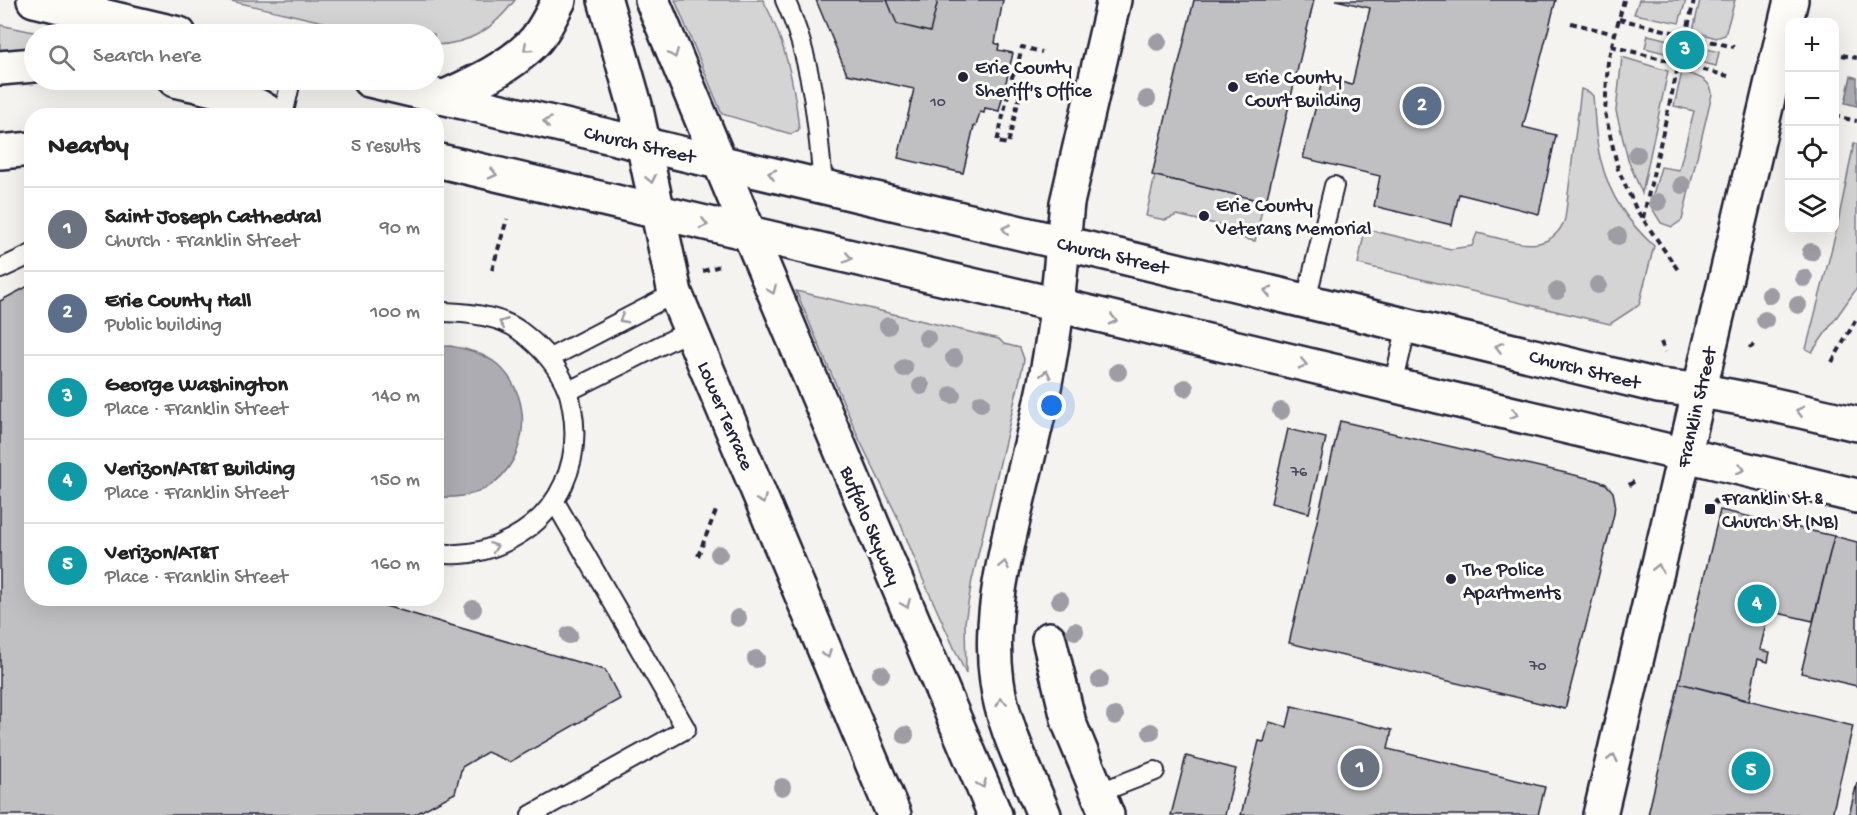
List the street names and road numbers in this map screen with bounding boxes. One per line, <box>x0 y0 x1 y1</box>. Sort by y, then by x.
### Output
street label: Church Street <box>581 122 699 171</box>
street label: Church Street <box>1054 233 1172 282</box>
street label: Franklin Street <box>1673 343 1724 471</box>
street label: Church Street <box>1526 346 1644 397</box>
street label: Lower Terrace <box>691 359 757 475</box>
street label: Buffalo Skyway <box>833 463 904 589</box>

